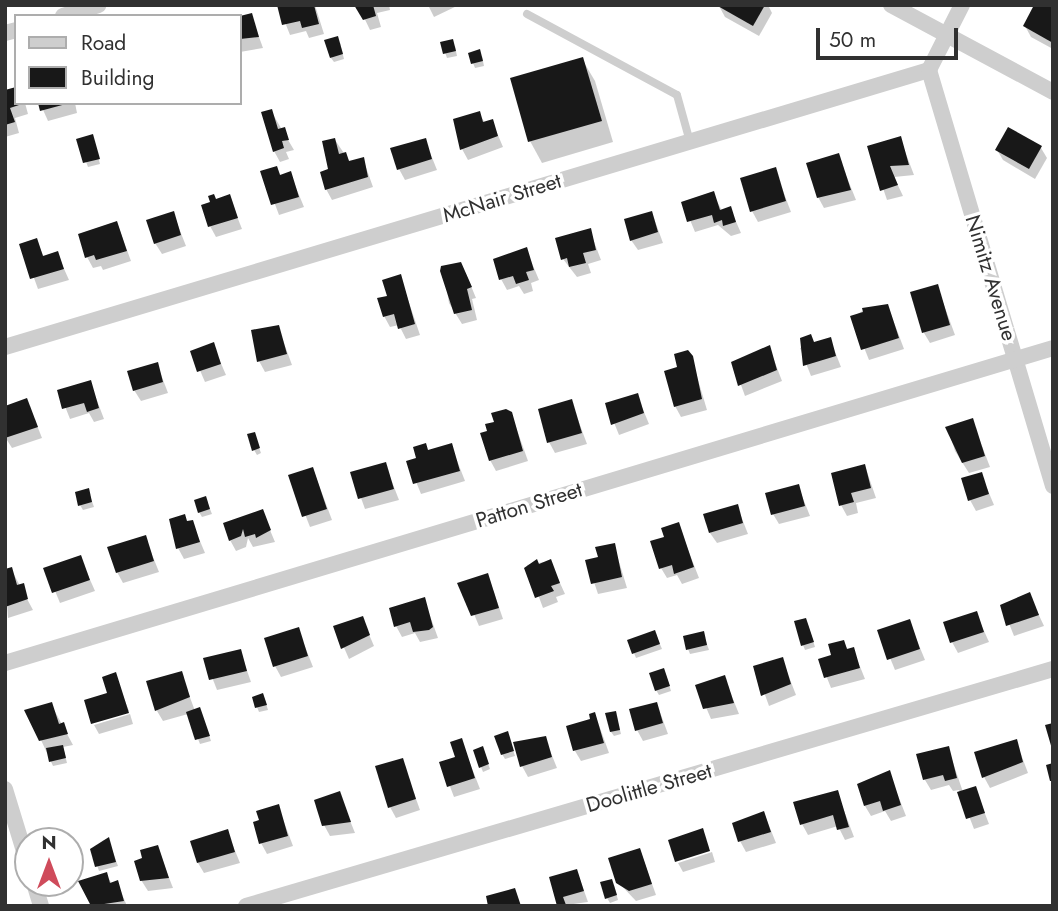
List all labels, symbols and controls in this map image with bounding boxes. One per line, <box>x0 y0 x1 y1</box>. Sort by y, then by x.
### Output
legend <box>14 14 242 105</box>
scale bar <box>820 14 962 58</box>
text: 50 m <box>829 25 876 55</box>
text: Road <box>81 28 126 58</box>
text: Building <box>81 63 154 93</box>
street label: McNair Street <box>440 168 564 228</box>
street label: Nimitz Avenue <box>960 212 1022 344</box>
street label: Patton Street <box>473 477 585 533</box>
street label: Doolittle Street <box>583 758 715 818</box>
north arrow <box>14 827 84 897</box>
text: N <box>41 829 57 856</box>

